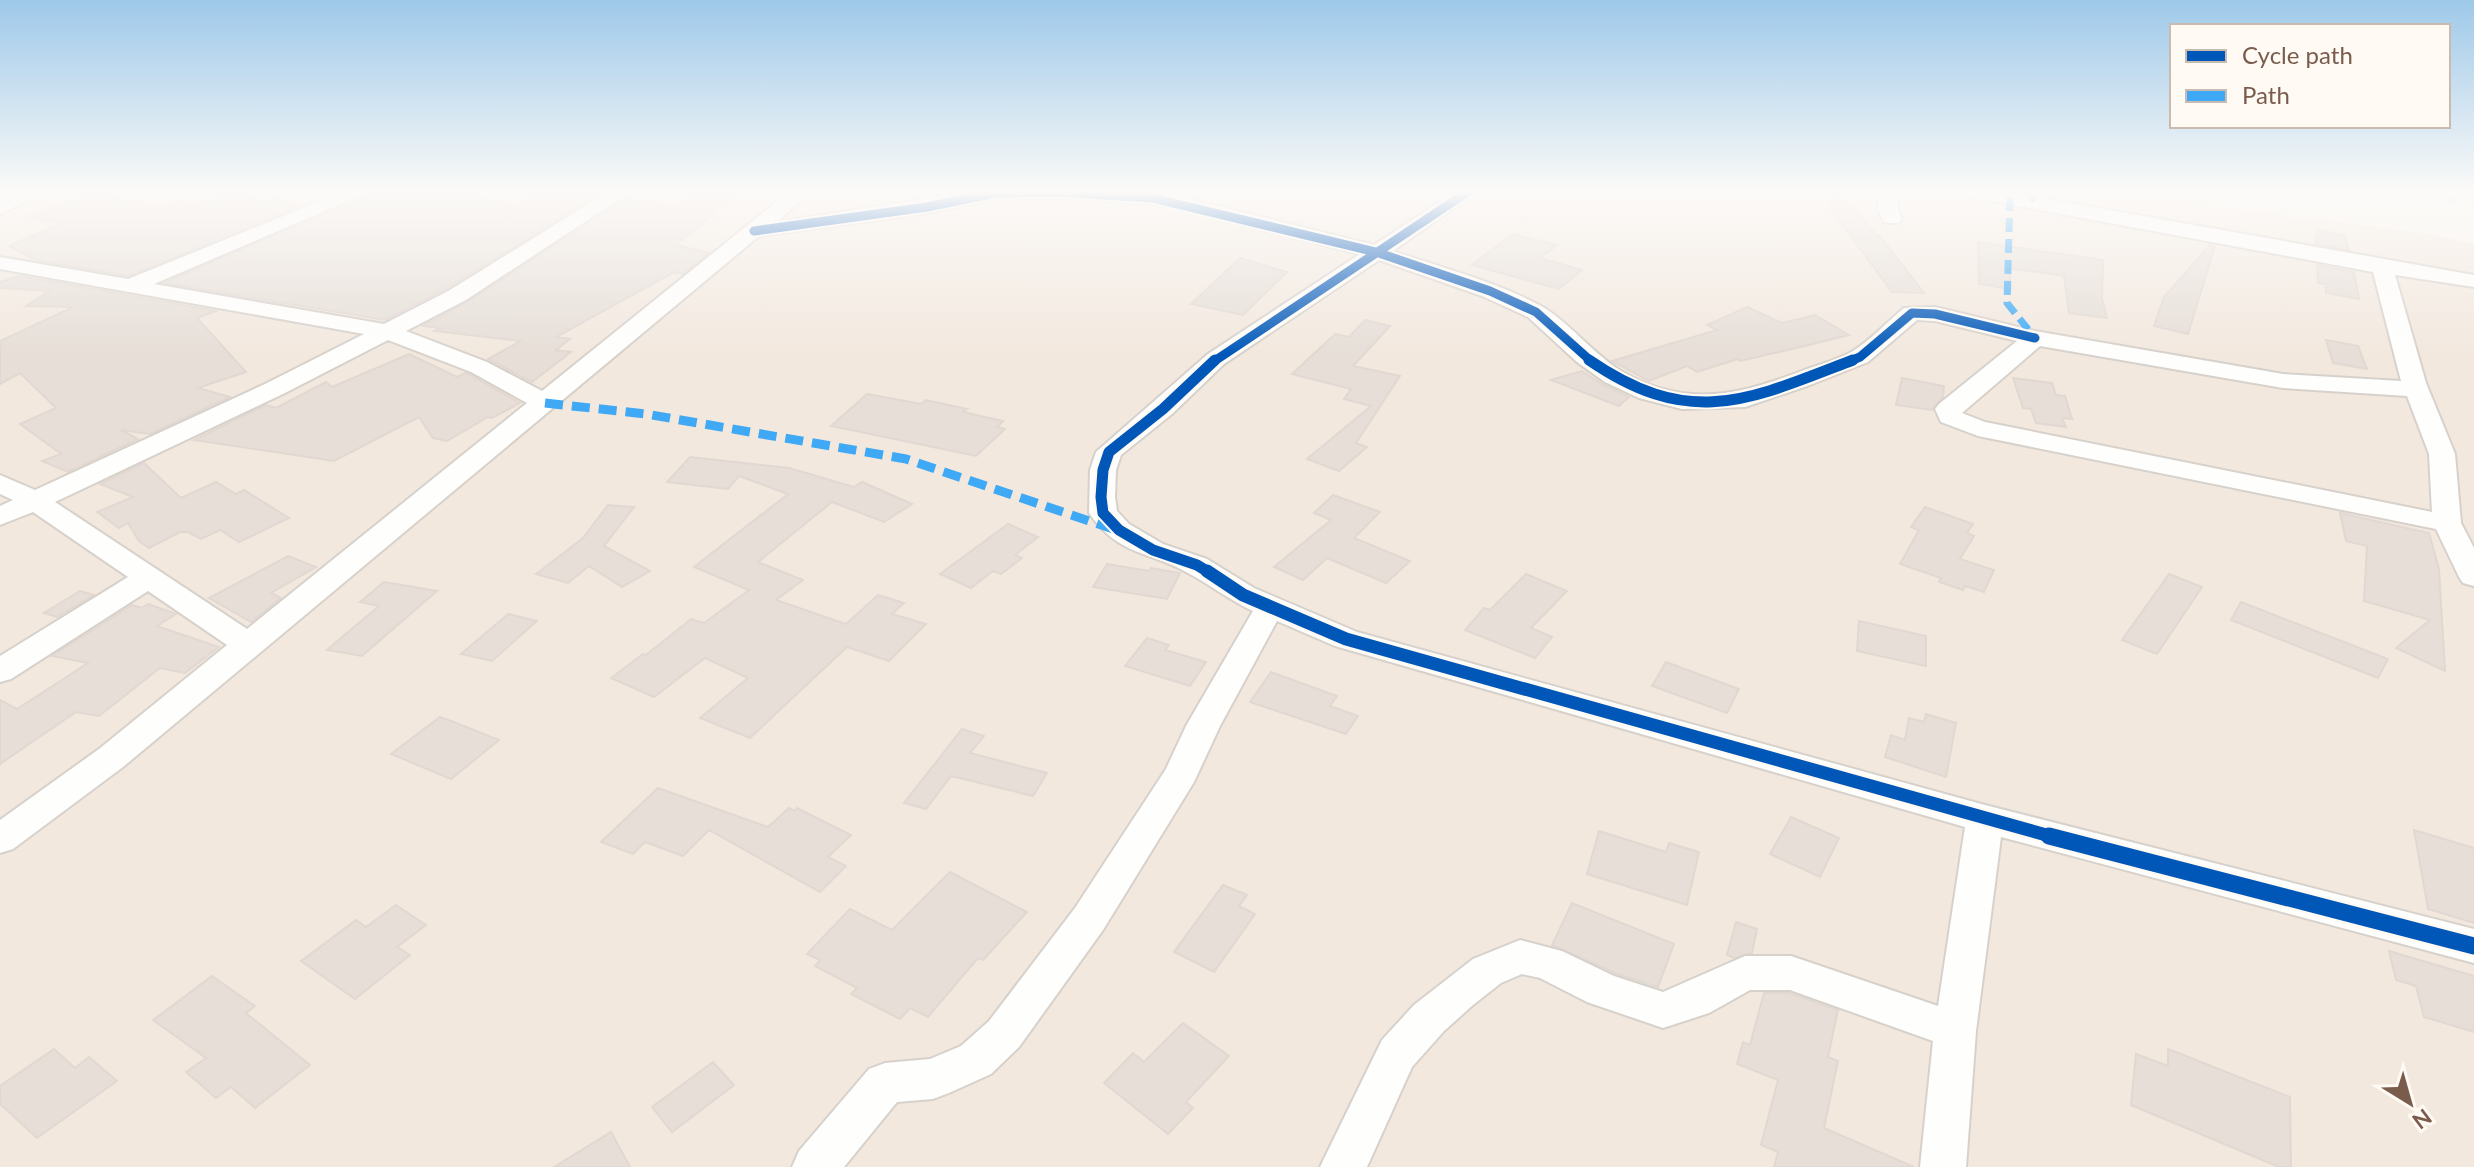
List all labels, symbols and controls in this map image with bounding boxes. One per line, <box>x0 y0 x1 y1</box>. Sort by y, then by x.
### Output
legend <box>2170 24 2450 128</box>
text: Cycle path <box>2242 40 2353 69</box>
text: Path <box>2242 80 2290 109</box>
north arrow <box>2370 1063 2450 1143</box>
text: N <box>2407 1103 2437 1135</box>

